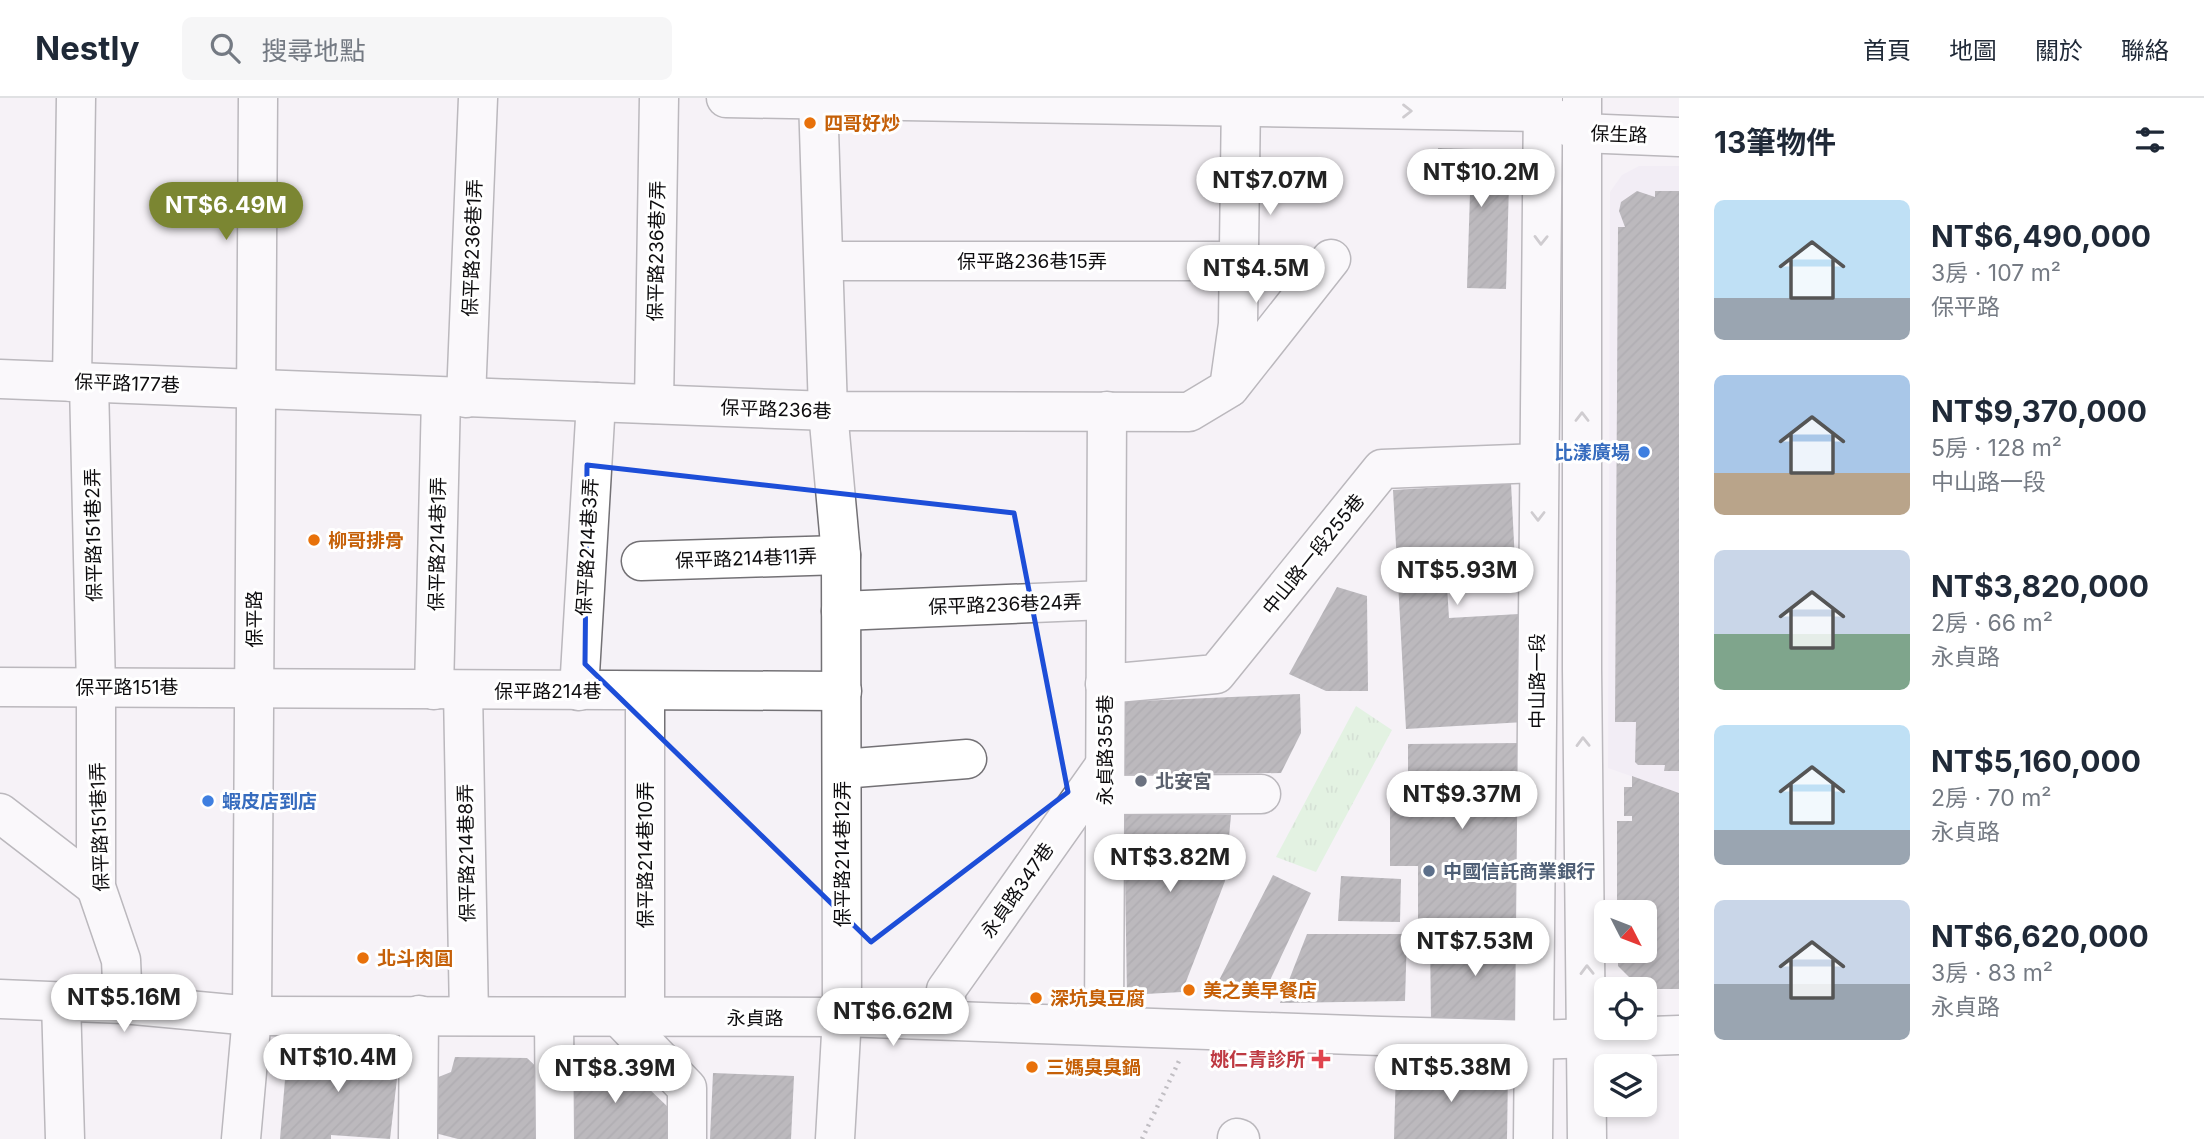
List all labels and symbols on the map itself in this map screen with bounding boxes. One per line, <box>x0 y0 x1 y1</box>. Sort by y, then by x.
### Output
one-way arrow <box>1402 103 1413 119</box>
place label: 四哥好炒 <box>824 112 900 135</box>
marker: 四哥好炒 <box>802 115 818 131</box>
street label: 保生路 <box>1590 122 1648 147</box>
pin: NT$10.2M <box>1409 150 1553 209</box>
pin: NT$7.07M <box>1198 158 1342 217</box>
street label: 保平路236巷1弄 <box>459 179 486 317</box>
street label: 保平路236巷7弄 <box>644 180 669 322</box>
pin: NT$6.49M <box>154 183 298 242</box>
one-way arrow <box>1534 234 1549 245</box>
pin: NT$4.5M <box>1191 246 1321 305</box>
street label: 保平路236巷15弄 <box>957 250 1107 273</box>
street label: 保平路177巷 <box>74 370 180 397</box>
street label: 保平路236巷 <box>720 396 832 423</box>
one-way arrow <box>1574 411 1590 421</box>
place label: 比漾廣場 <box>1554 441 1630 464</box>
marker: 比漾廣場 <box>1636 444 1652 460</box>
street label: 保平路151巷2弄 <box>81 468 106 602</box>
street label: 保平路214巷1弄 <box>425 477 450 611</box>
street label: 保平路214巷3弄 <box>572 477 603 617</box>
street label: 中山路一段255巷 <box>1258 489 1369 619</box>
one-way arrow <box>1530 511 1546 522</box>
place label: 柳哥排骨 <box>328 529 404 552</box>
marker: 柳哥排骨 <box>306 532 322 548</box>
street label: 保平路214巷11弄 <box>675 545 817 572</box>
pin: NT$5.93M <box>1385 547 1529 607</box>
street label: 保平路 <box>243 590 266 648</box>
street label: 保平路236巷24弄 <box>928 590 1082 619</box>
street label: 中山路一段 <box>1526 633 1549 729</box>
street label: 保平路151巷 <box>75 676 179 699</box>
street label: 保平路214巷 <box>494 680 602 703</box>
street label: 永貞路355巷 <box>1094 695 1117 805</box>
one-way arrow <box>1575 736 1591 747</box>
street label: 保平路151巷1弄 <box>86 762 113 892</box>
place label: 北安宮 <box>1155 770 1212 793</box>
pin: NT$9.37M <box>1390 772 1534 831</box>
marker: 北安宮 <box>1133 773 1149 789</box>
street label: 保平路214巷12弄 <box>831 781 854 927</box>
street label: 保平路214巷10弄 <box>634 782 657 928</box>
street label: 保平路214巷8弄 <box>454 784 479 922</box>
place label: 蝦皮店到店 <box>222 790 317 813</box>
marker: 蝦皮店到店 <box>200 793 216 809</box>
pin: NT$3.82M <box>1098 834 1242 894</box>
street label: 永貞路347巷 <box>976 838 1059 942</box>
place label: 中國信託商業銀行 <box>1443 860 1595 883</box>
marker: 中國信託商業銀行 <box>1421 863 1437 879</box>
north arrow <box>1594 900 1657 962</box>
pin: NT$7.53M <box>1403 918 1547 978</box>
place label: 北斗肉圓 <box>377 947 453 970</box>
marker: 北斗肉圓 <box>355 950 371 966</box>
one-way arrow <box>1579 964 1594 975</box>
pin: NT$5.16M <box>52 974 196 1034</box>
place label: 美之美早餐店 <box>1203 979 1317 1002</box>
marker: 美之美早餐店 <box>1181 982 1197 998</box>
place label: 深坑臭豆腐 <box>1050 987 1145 1010</box>
pin: NT$6.62M <box>821 988 965 1048</box>
marker: 深坑臭豆腐 <box>1028 990 1044 1006</box>
street label: 永貞路 <box>726 1007 784 1030</box>
pin: NT$10.4M <box>266 1034 410 1094</box>
pin: NT$5.38M <box>1379 1044 1523 1104</box>
pin: NT$8.39M <box>543 1046 687 1105</box>
place label: 姚仁青診所 <box>1210 1048 1305 1071</box>
marker: 姚仁青診所 <box>1311 1049 1331 1069</box>
place label: 三媽臭臭鍋 <box>1046 1056 1141 1079</box>
marker: 三媽臭臭鍋 <box>1024 1059 1040 1075</box>

